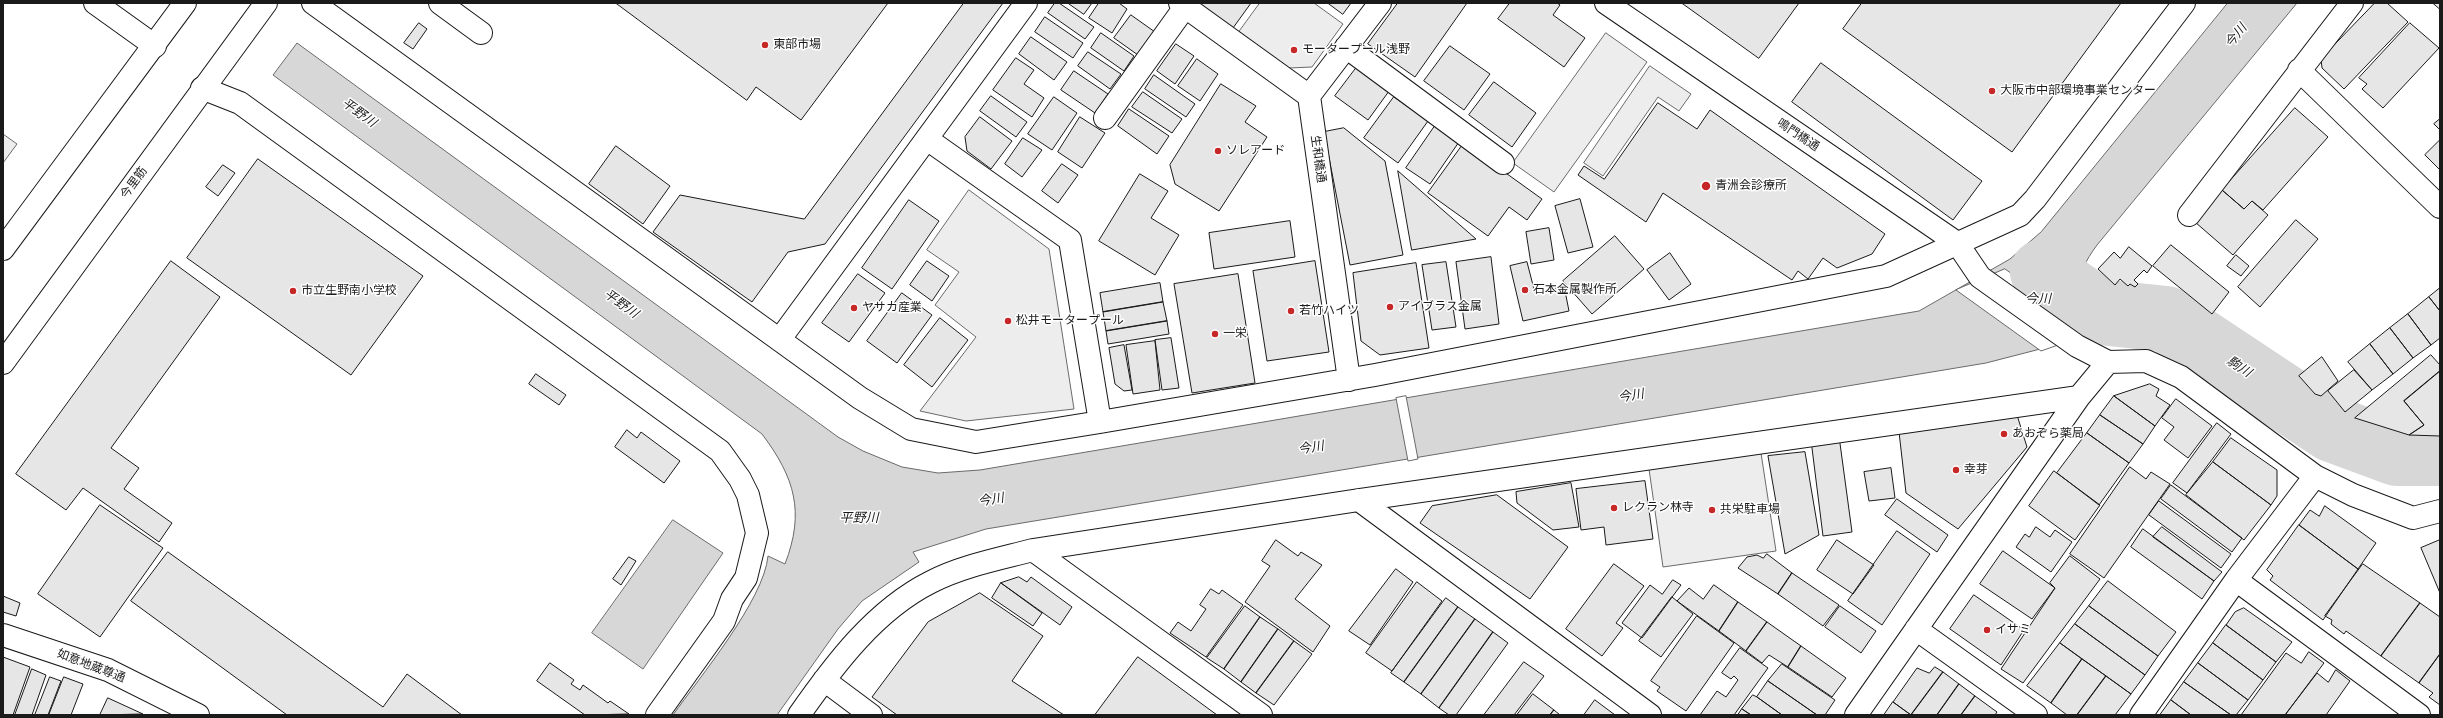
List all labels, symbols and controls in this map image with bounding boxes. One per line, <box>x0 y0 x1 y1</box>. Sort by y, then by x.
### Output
water label: 今川 <box>2222 21 2250 51</box>
place label: 東部市場 <box>773 38 821 52</box>
marker: 東部市場 <box>760 40 770 50</box>
place label: モータープール浅野 <box>1302 43 1410 57</box>
marker: モータープール浅野 <box>1289 45 1299 55</box>
place label: 大阪市中部環境事業センター <box>2000 84 2156 98</box>
marker: 大阪市中部環境事業センター <box>1987 86 1997 96</box>
water label: 平野川 <box>339 95 379 131</box>
street label: 鳴門橋通 <box>1774 116 1822 154</box>
street label: 生和橋通 <box>1308 134 1328 184</box>
place label: ソレアード <box>1226 144 1285 158</box>
marker: ソレアード <box>1213 146 1223 156</box>
street label: 今里筋 <box>118 164 150 202</box>
place label: 青洲会診療所 <box>1715 179 1787 193</box>
marker: 青洲会診療所 <box>1700 180 1712 192</box>
place label: 石本金属製作所 <box>1533 283 1617 297</box>
place label: 市立生野南小学校 <box>301 284 397 298</box>
marker: 石本金属製作所 <box>1520 285 1530 295</box>
marker: 市立生野南小学校 <box>288 286 298 296</box>
water label: 平野川 <box>601 286 641 322</box>
water label: 今川 <box>2025 291 2051 307</box>
place label: アイブラス金属 <box>1398 300 1482 314</box>
place label: ヤサカ産業 <box>862 301 922 315</box>
marker: アイブラス金属 <box>1385 302 1395 312</box>
marker: ヤサカ産業 <box>849 303 859 313</box>
place label: 若竹ハイツ <box>1299 304 1359 318</box>
marker: 若竹ハイツ <box>1286 306 1296 316</box>
place label: 松井モータープール <box>1016 314 1124 328</box>
marker: 松井モータープール <box>1003 316 1013 326</box>
place label: 一栄 <box>1223 327 1247 341</box>
marker: 一栄 <box>1210 329 1220 339</box>
water label: 駒川 <box>2224 353 2254 381</box>
water label: 今川 <box>1617 386 1645 406</box>
place label: あおぞら薬局 <box>2012 427 2084 441</box>
marker: あおぞら薬局 <box>1999 429 2009 439</box>
water label: 今川 <box>1297 438 1325 458</box>
place label: 幸芽 <box>1964 463 1988 477</box>
marker: 幸芽 <box>1951 465 1961 475</box>
water label: 今川 <box>977 490 1005 510</box>
place label: レクラン林寺 <box>1622 501 1694 515</box>
marker: レクラン林寺 <box>1609 503 1619 513</box>
place label: 共栄駐車場 <box>1720 503 1780 517</box>
marker: 共栄駐車場 <box>1707 505 1717 515</box>
water label: 平野川 <box>840 510 878 526</box>
place label: イサミ <box>1995 623 2031 637</box>
marker: イサミ <box>1982 625 1992 635</box>
street label: 如意地蔵尊通 <box>55 646 127 686</box>

